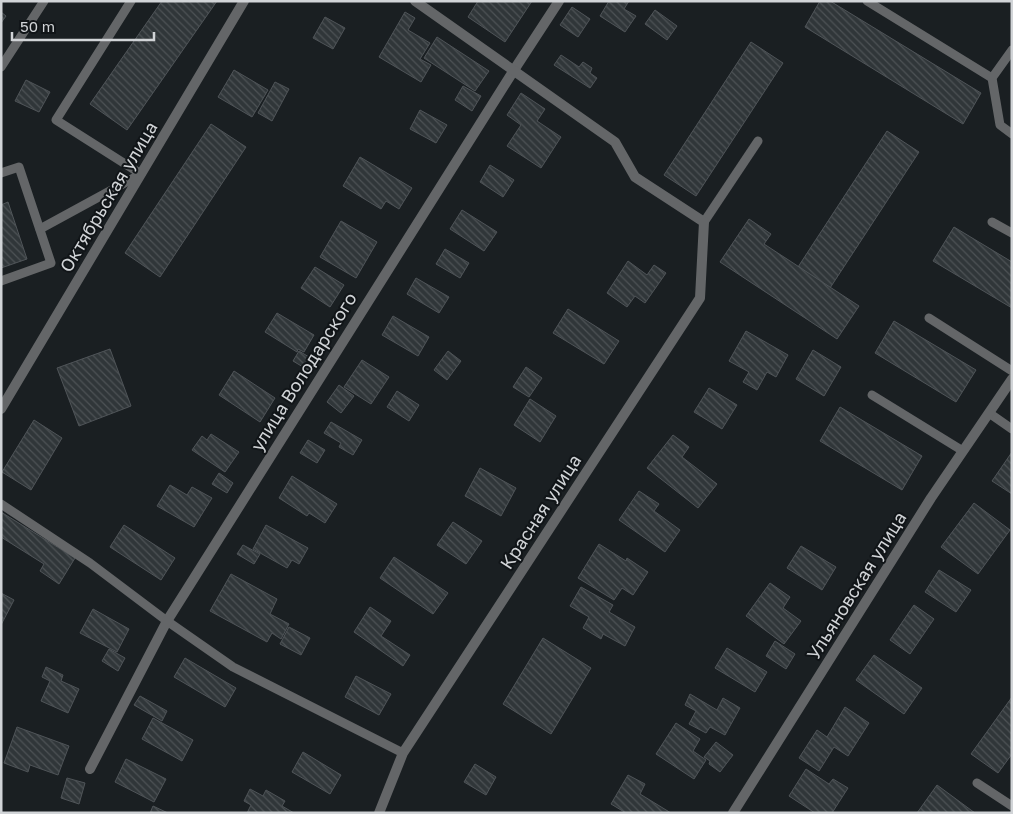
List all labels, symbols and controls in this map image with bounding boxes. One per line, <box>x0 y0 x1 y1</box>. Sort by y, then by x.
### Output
scale bar <box>12 10 155 42</box>
text: 50 m <box>20 17 55 35</box>
street label: Октябрьская улица <box>55 117 162 276</box>
street label: улица Володарского <box>245 288 361 455</box>
street label: Красная улица <box>495 450 585 573</box>
street label: Ульяновская улица <box>802 507 911 664</box>

